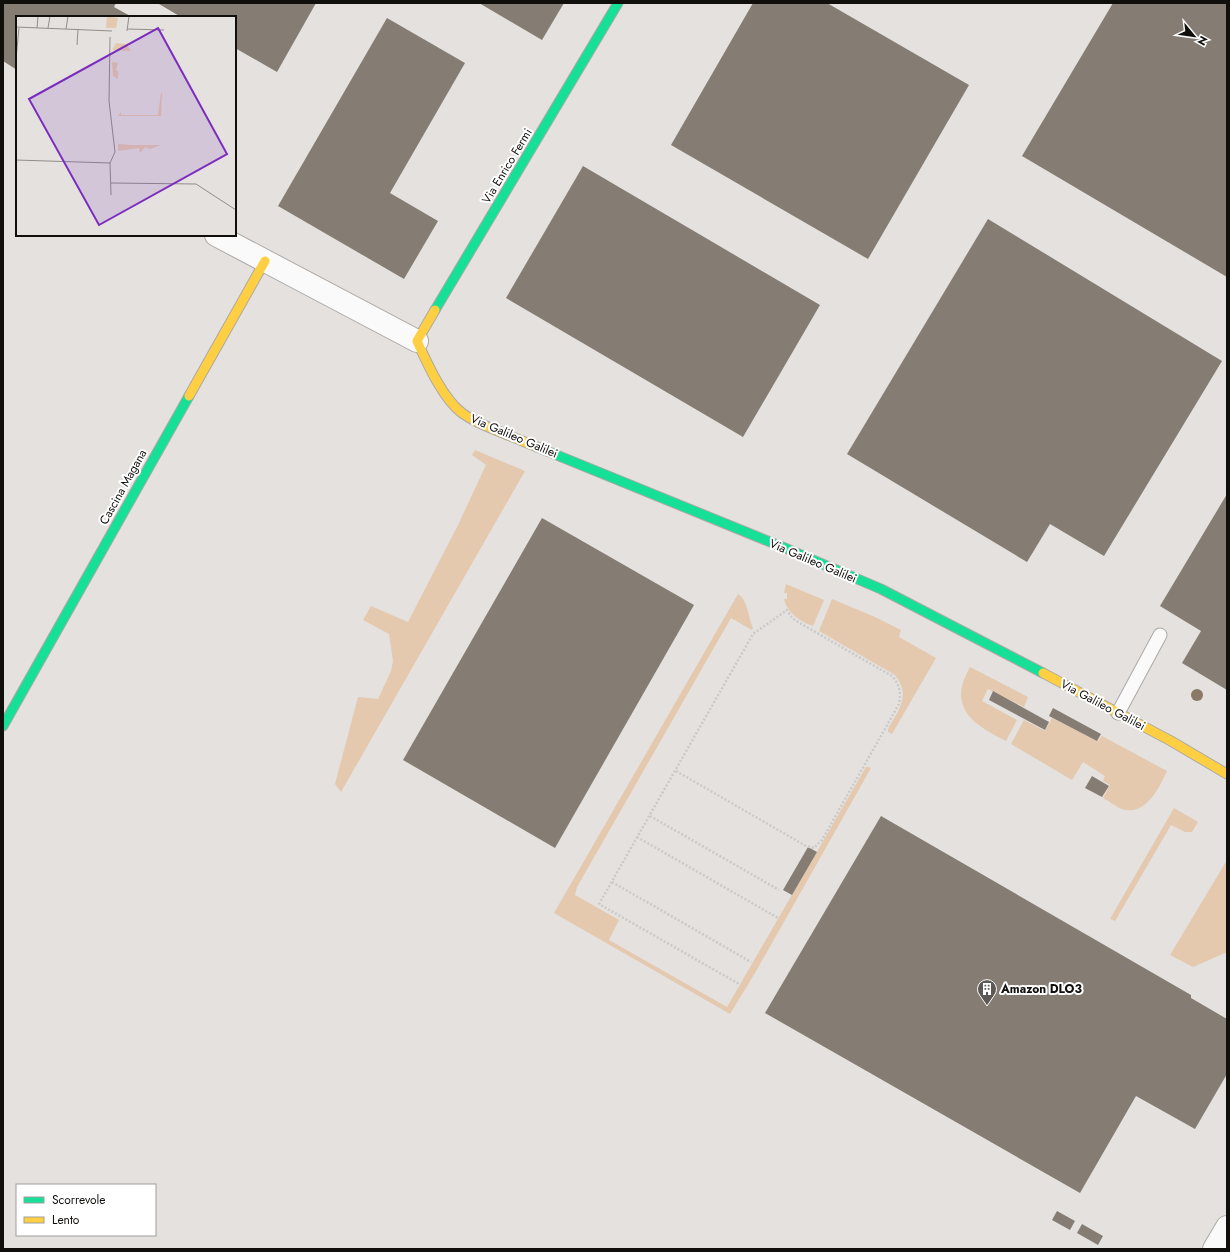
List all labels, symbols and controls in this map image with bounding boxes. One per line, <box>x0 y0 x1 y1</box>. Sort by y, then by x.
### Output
inset map <box>16 16 236 236</box>
north arrow <box>1174 16 1214 56</box>
text: N <box>1194 33 1212 49</box>
street label: Via Enrico Fermi <box>477 125 537 207</box>
street label: Via Galileo Galilei <box>467 409 561 463</box>
street label: Cascina Magana <box>95 446 151 528</box>
street label: Via Galileo Galilei <box>766 534 860 588</box>
street label: Via Galileo Galilei <box>1058 675 1148 735</box>
building icon: Amazon DLO3 <box>976 978 998 1006</box>
place label: Amazon DLO3 <box>1000 980 1082 998</box>
legend <box>16 1184 156 1236</box>
text: Scorrevole <box>52 1191 106 1209</box>
text: Lento <box>52 1211 80 1229</box>

